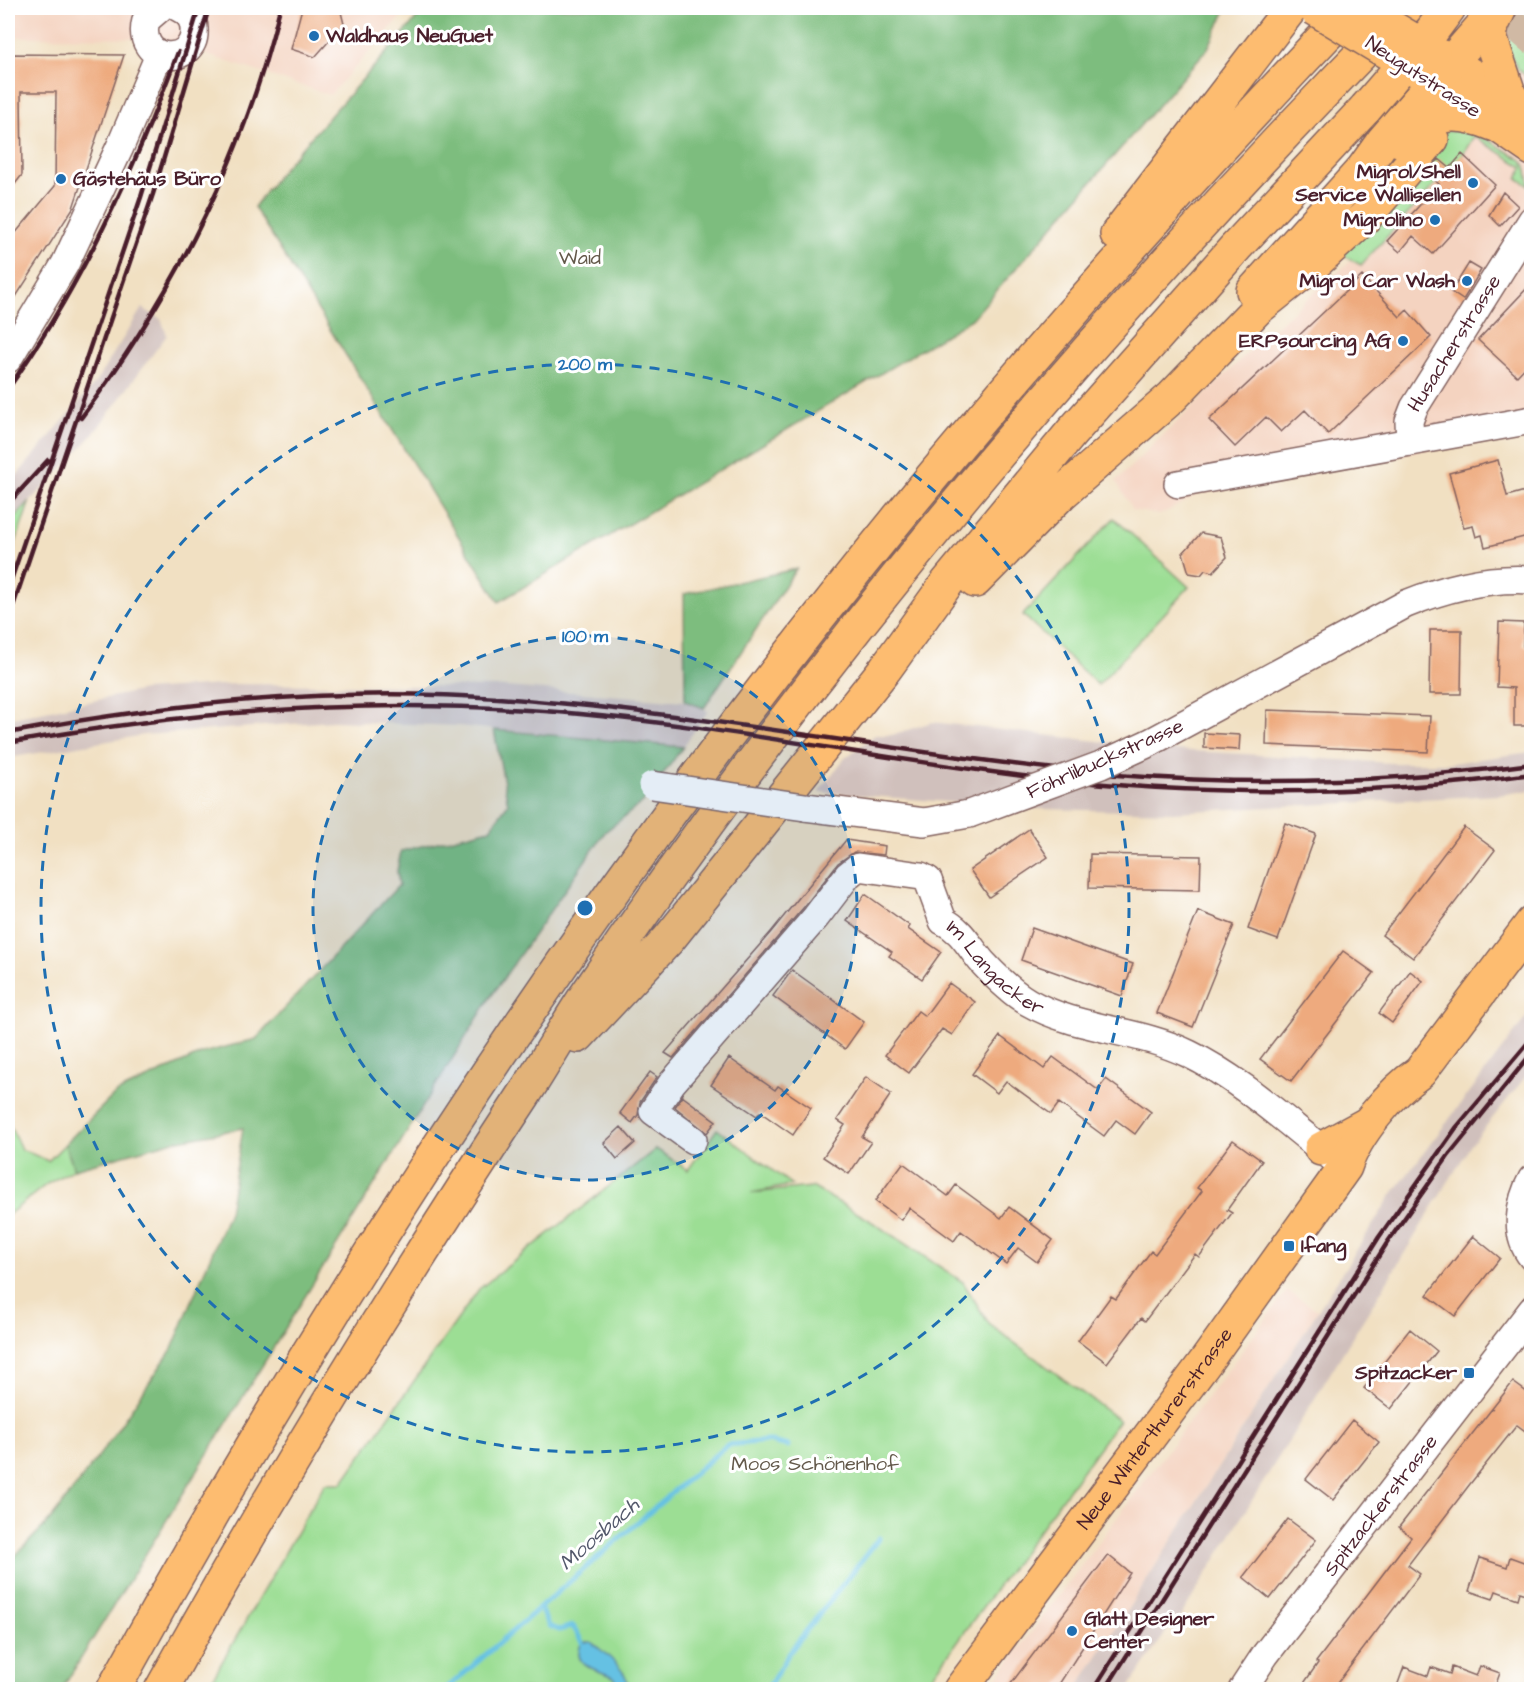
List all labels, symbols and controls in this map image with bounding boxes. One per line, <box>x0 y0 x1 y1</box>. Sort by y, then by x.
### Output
place label: Waldhaus NeuGuet <box>325 22 494 50</box>
marker: Waldhaus NeuGuet <box>307 29 321 43</box>
street label: Neugutstrasse <box>1359 29 1486 126</box>
place label: Migrol/Shell Service Wallisellen <box>1294 158 1461 209</box>
place label: Gästehäus Büro <box>73 165 222 193</box>
marker: Gästehäus Büro <box>54 172 68 186</box>
marker: Migrol/Shell Service Wallisellen <box>1466 176 1480 190</box>
place label: Migrolino <box>1343 206 1424 235</box>
marker: Migrolino <box>1428 213 1442 227</box>
park label: Waid <box>559 244 601 272</box>
place label: Migrol Car Wash <box>1299 267 1456 296</box>
street label: Husacherstrasse <box>1401 269 1508 418</box>
marker: Migrol Car Wash <box>1460 274 1474 288</box>
place label: ERPsourcing AG <box>1239 327 1391 356</box>
marker: ERPsourcing AG <box>1396 334 1410 348</box>
text: 200 m <box>557 352 613 377</box>
text: 100 m <box>562 624 609 649</box>
street label: Föhrlibuckstrasse <box>1022 712 1188 806</box>
centre of rings <box>575 898 595 918</box>
street label: Im Langacker <box>941 913 1049 1022</box>
place label: Ifang <box>1301 1232 1347 1261</box>
marker: Ifang <box>1282 1239 1296 1253</box>
street label: Neue Winterthurerstrasse <box>1070 1322 1240 1536</box>
place label: Spitzacker <box>1354 1359 1458 1387</box>
marker: Spitzacker <box>1462 1366 1476 1380</box>
street label: Spitzackerstrasse <box>1317 1429 1445 1582</box>
park label: Moos Schönenhof <box>731 1450 899 1478</box>
water label: Moosbach <box>553 1490 647 1577</box>
place label: Glatt Designer Center <box>1084 1605 1215 1656</box>
marker: Glatt Designer Center <box>1065 1624 1079 1638</box>

